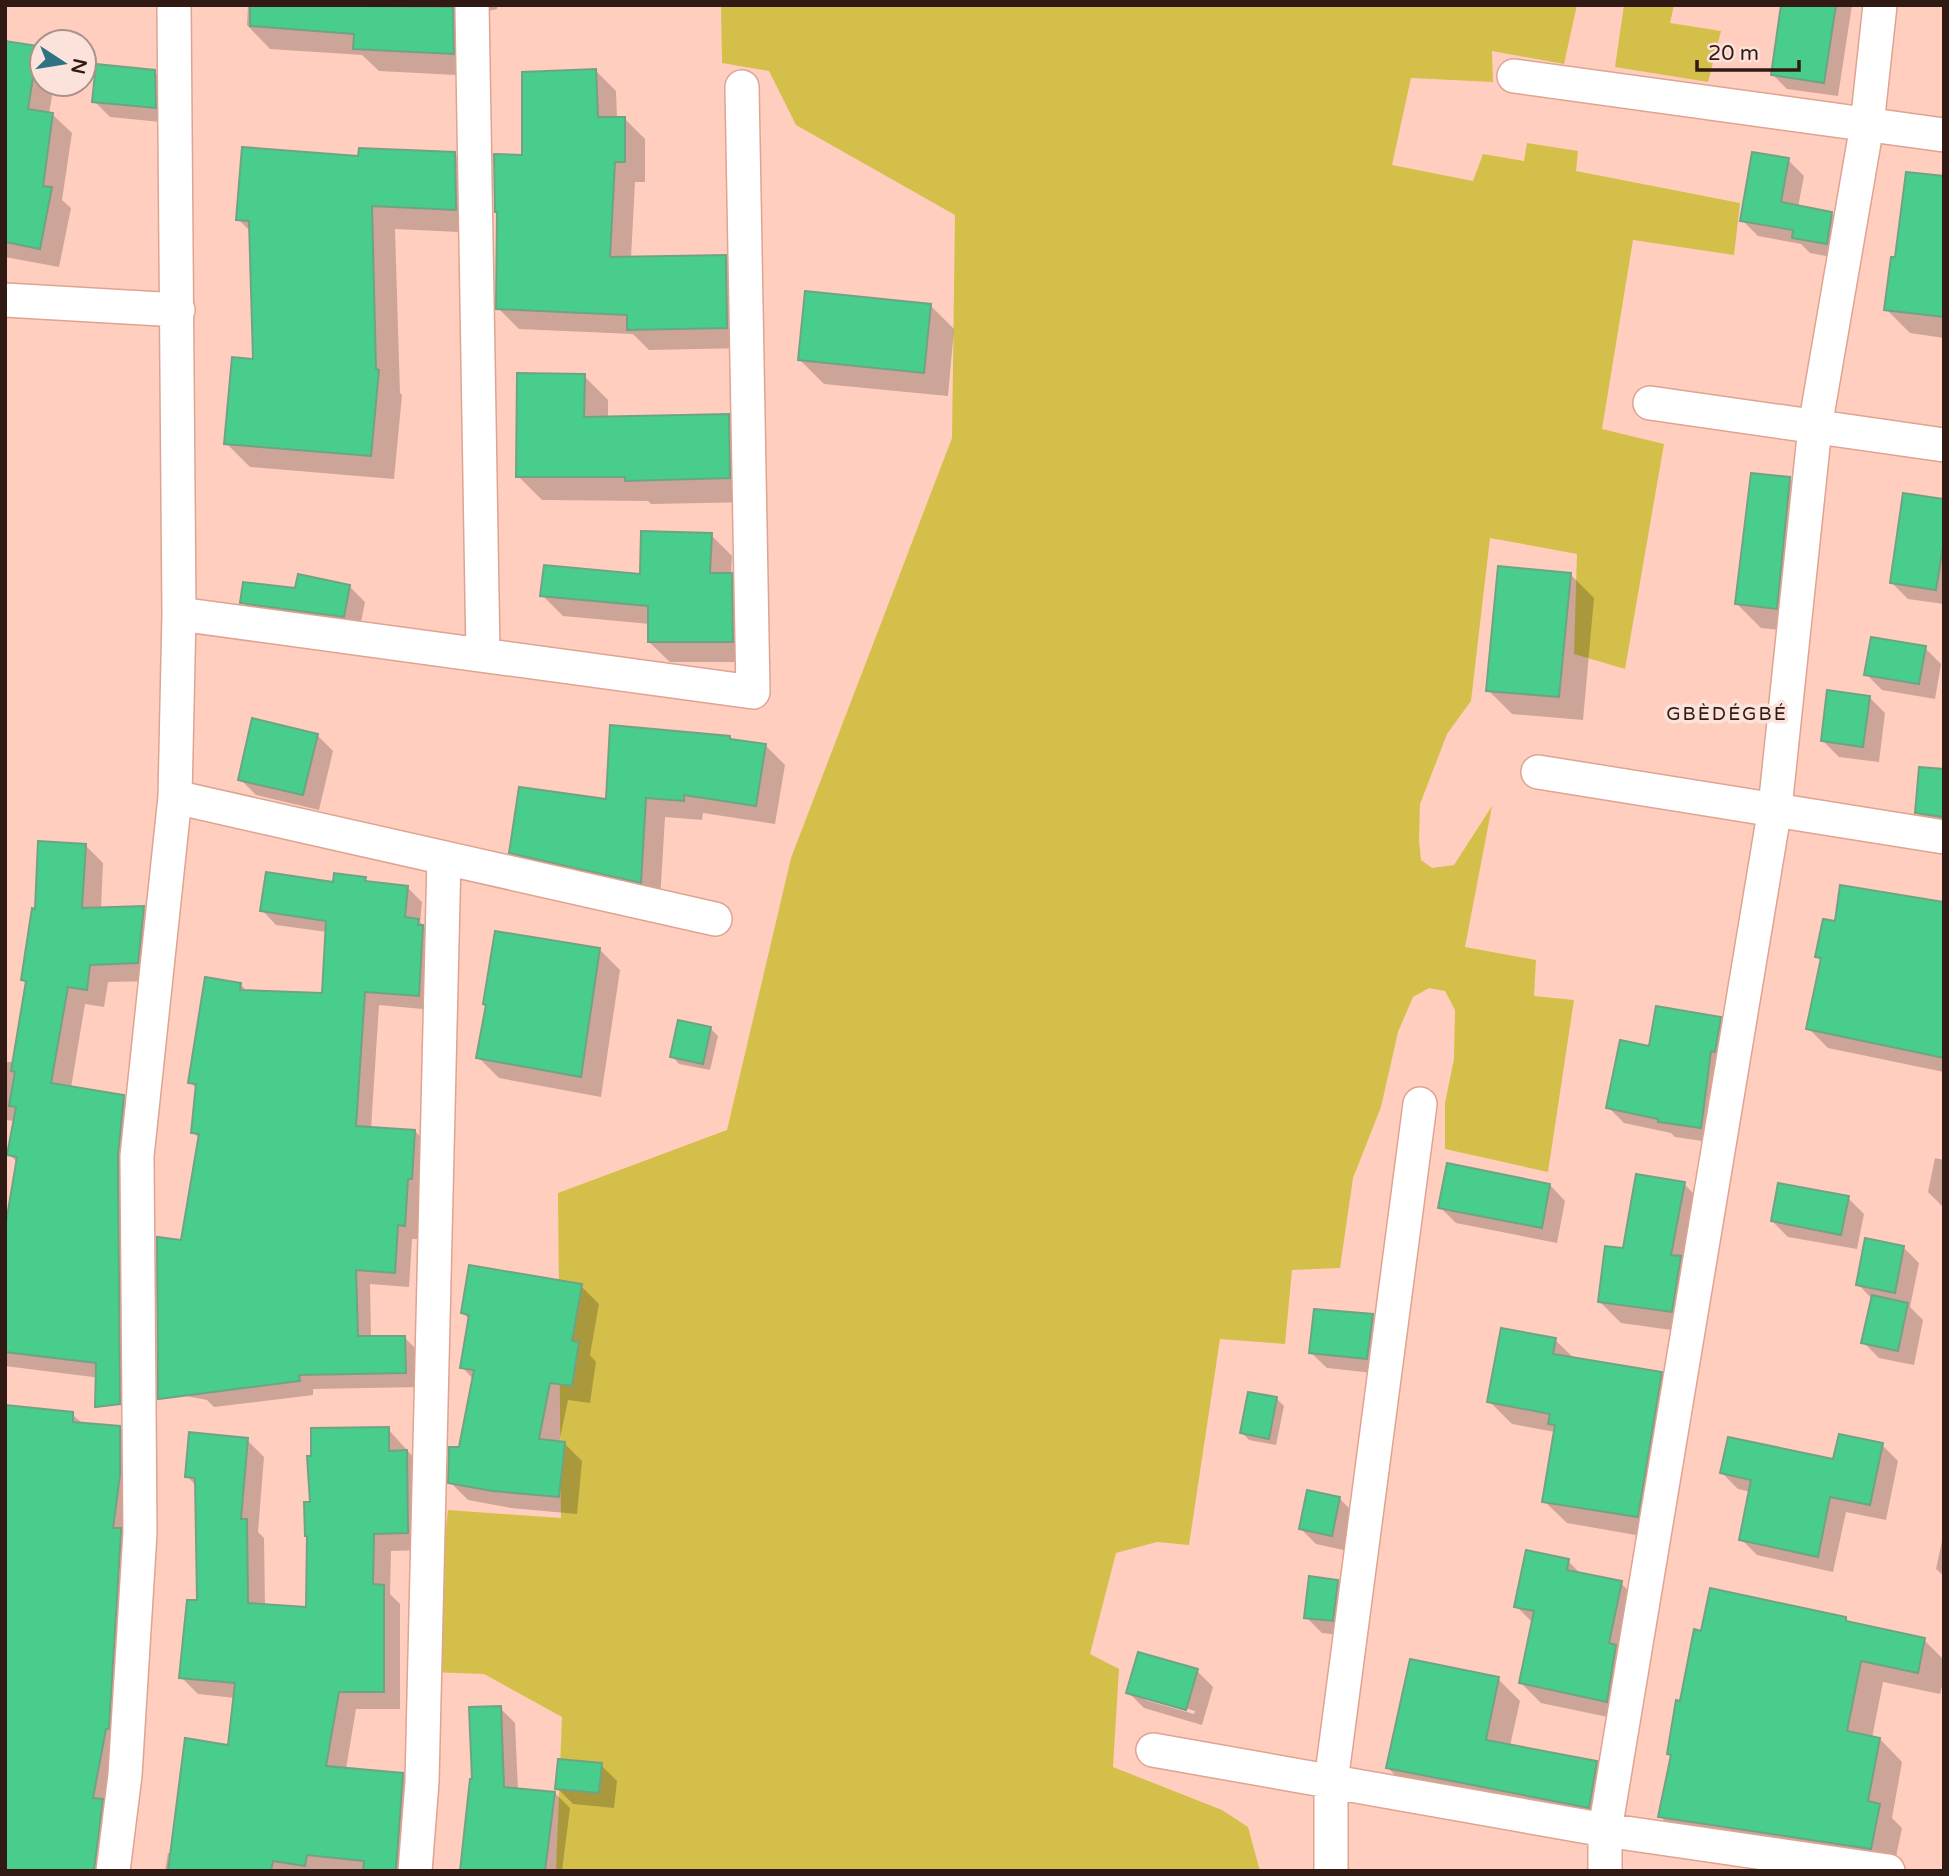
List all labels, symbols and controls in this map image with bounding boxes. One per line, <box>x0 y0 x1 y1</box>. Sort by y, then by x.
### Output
north arrow <box>28 28 98 98</box>
scale bar <box>1697 28 1798 72</box>
text: 20 m <box>1708 41 1759 66</box>
text: N <box>66 57 91 76</box>
district label: GBÈDÉGBÉ <box>1666 703 1788 725</box>

